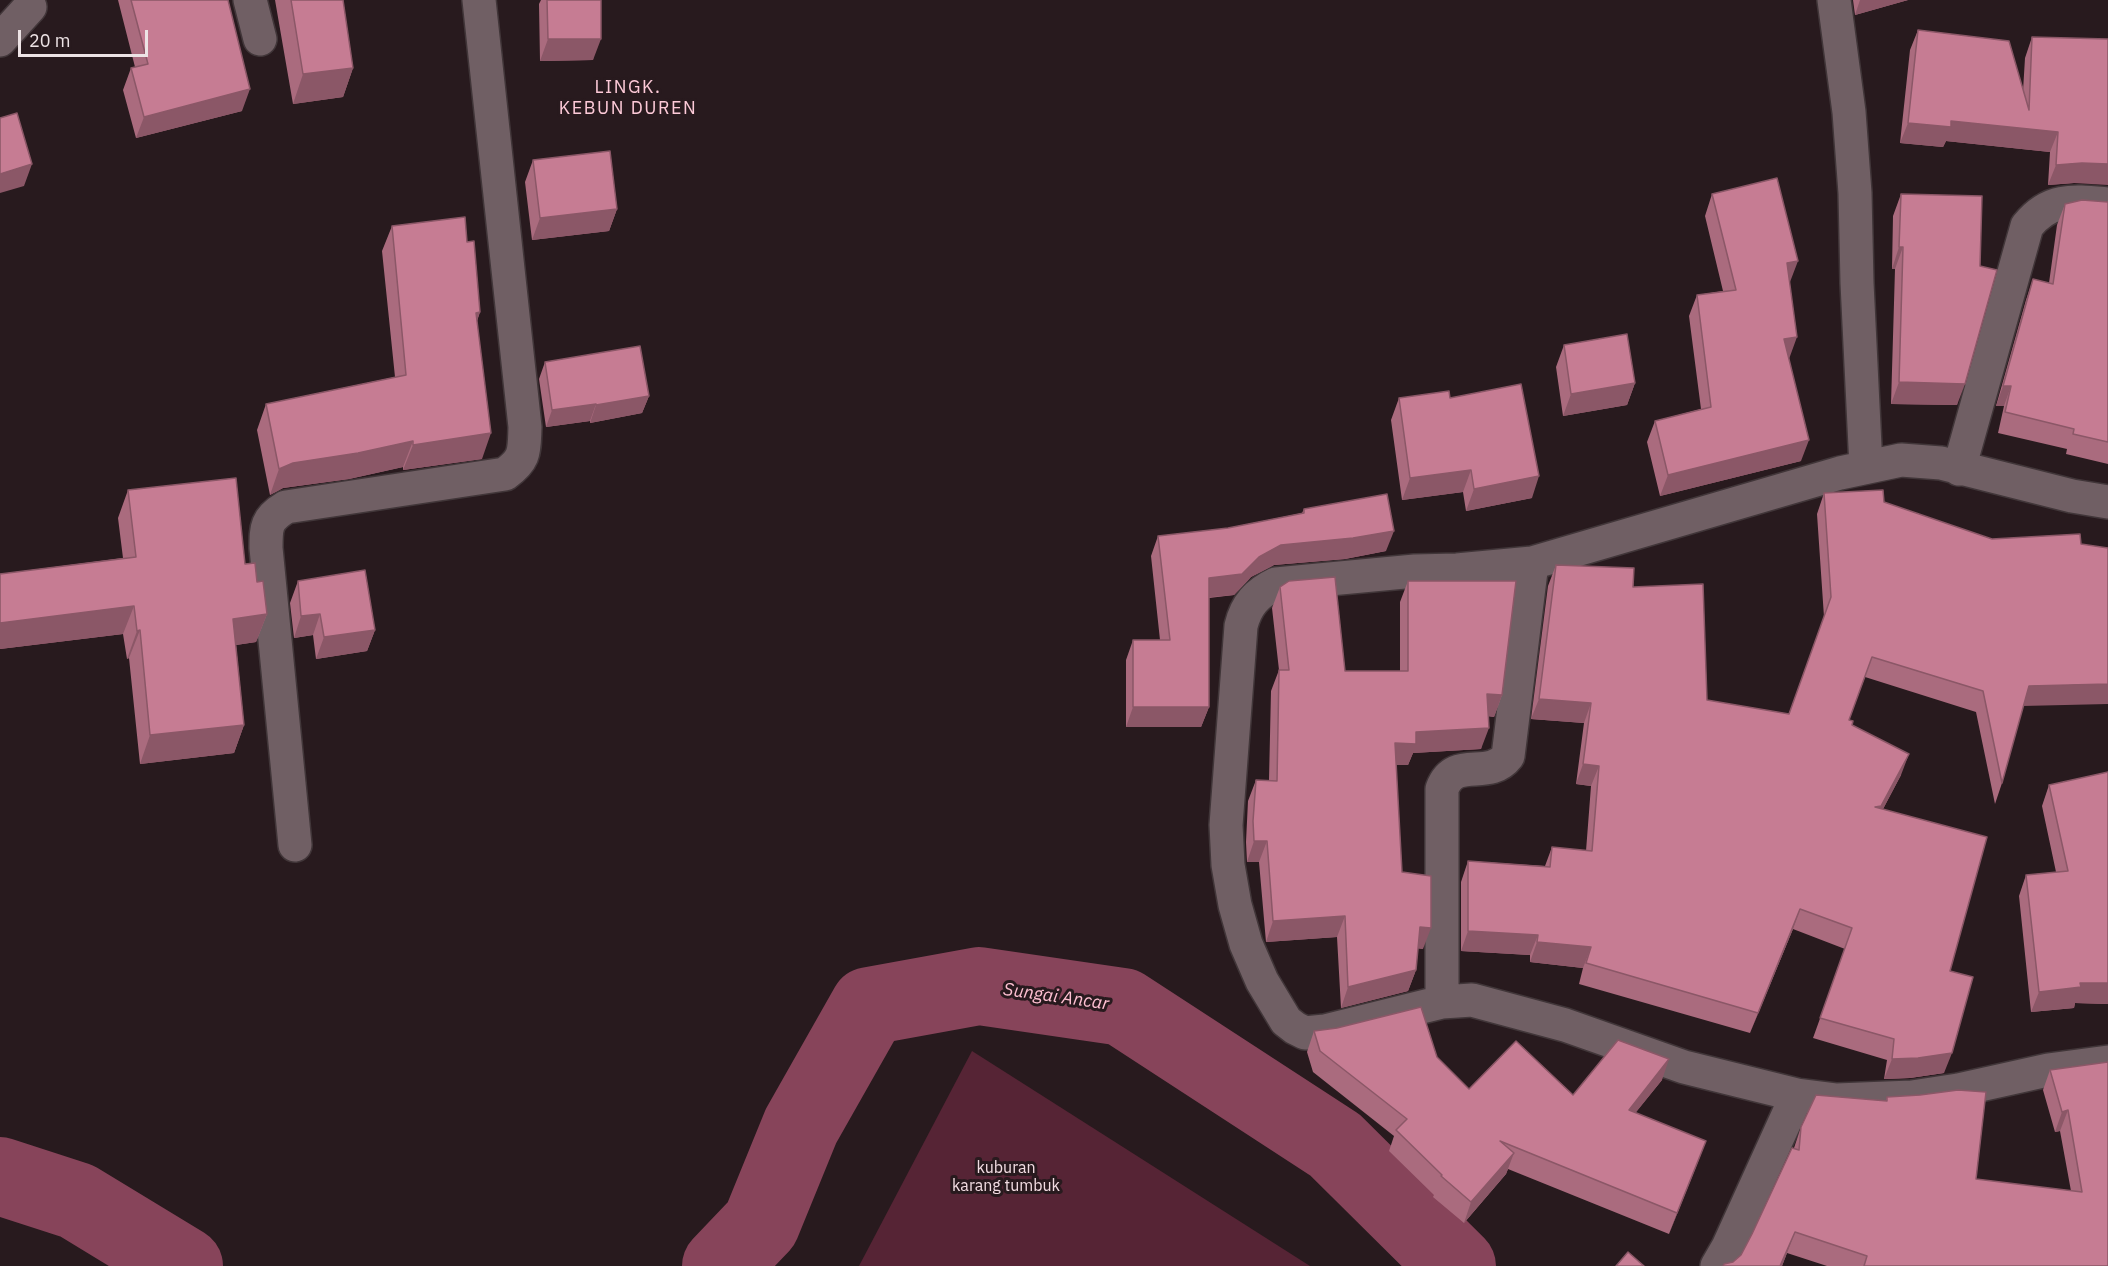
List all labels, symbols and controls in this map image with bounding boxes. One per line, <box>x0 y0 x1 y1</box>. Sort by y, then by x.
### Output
scale bar <box>21 18 152 56</box>
text: 20 m <box>29 29 71 52</box>
district label: LINGK. KEBUN DUREN <box>559 77 697 119</box>
water label: Sungai Ancar <box>1002 979 1110 1015</box>
park label: kuburan karang tumbuk <box>952 1158 1060 1196</box>

